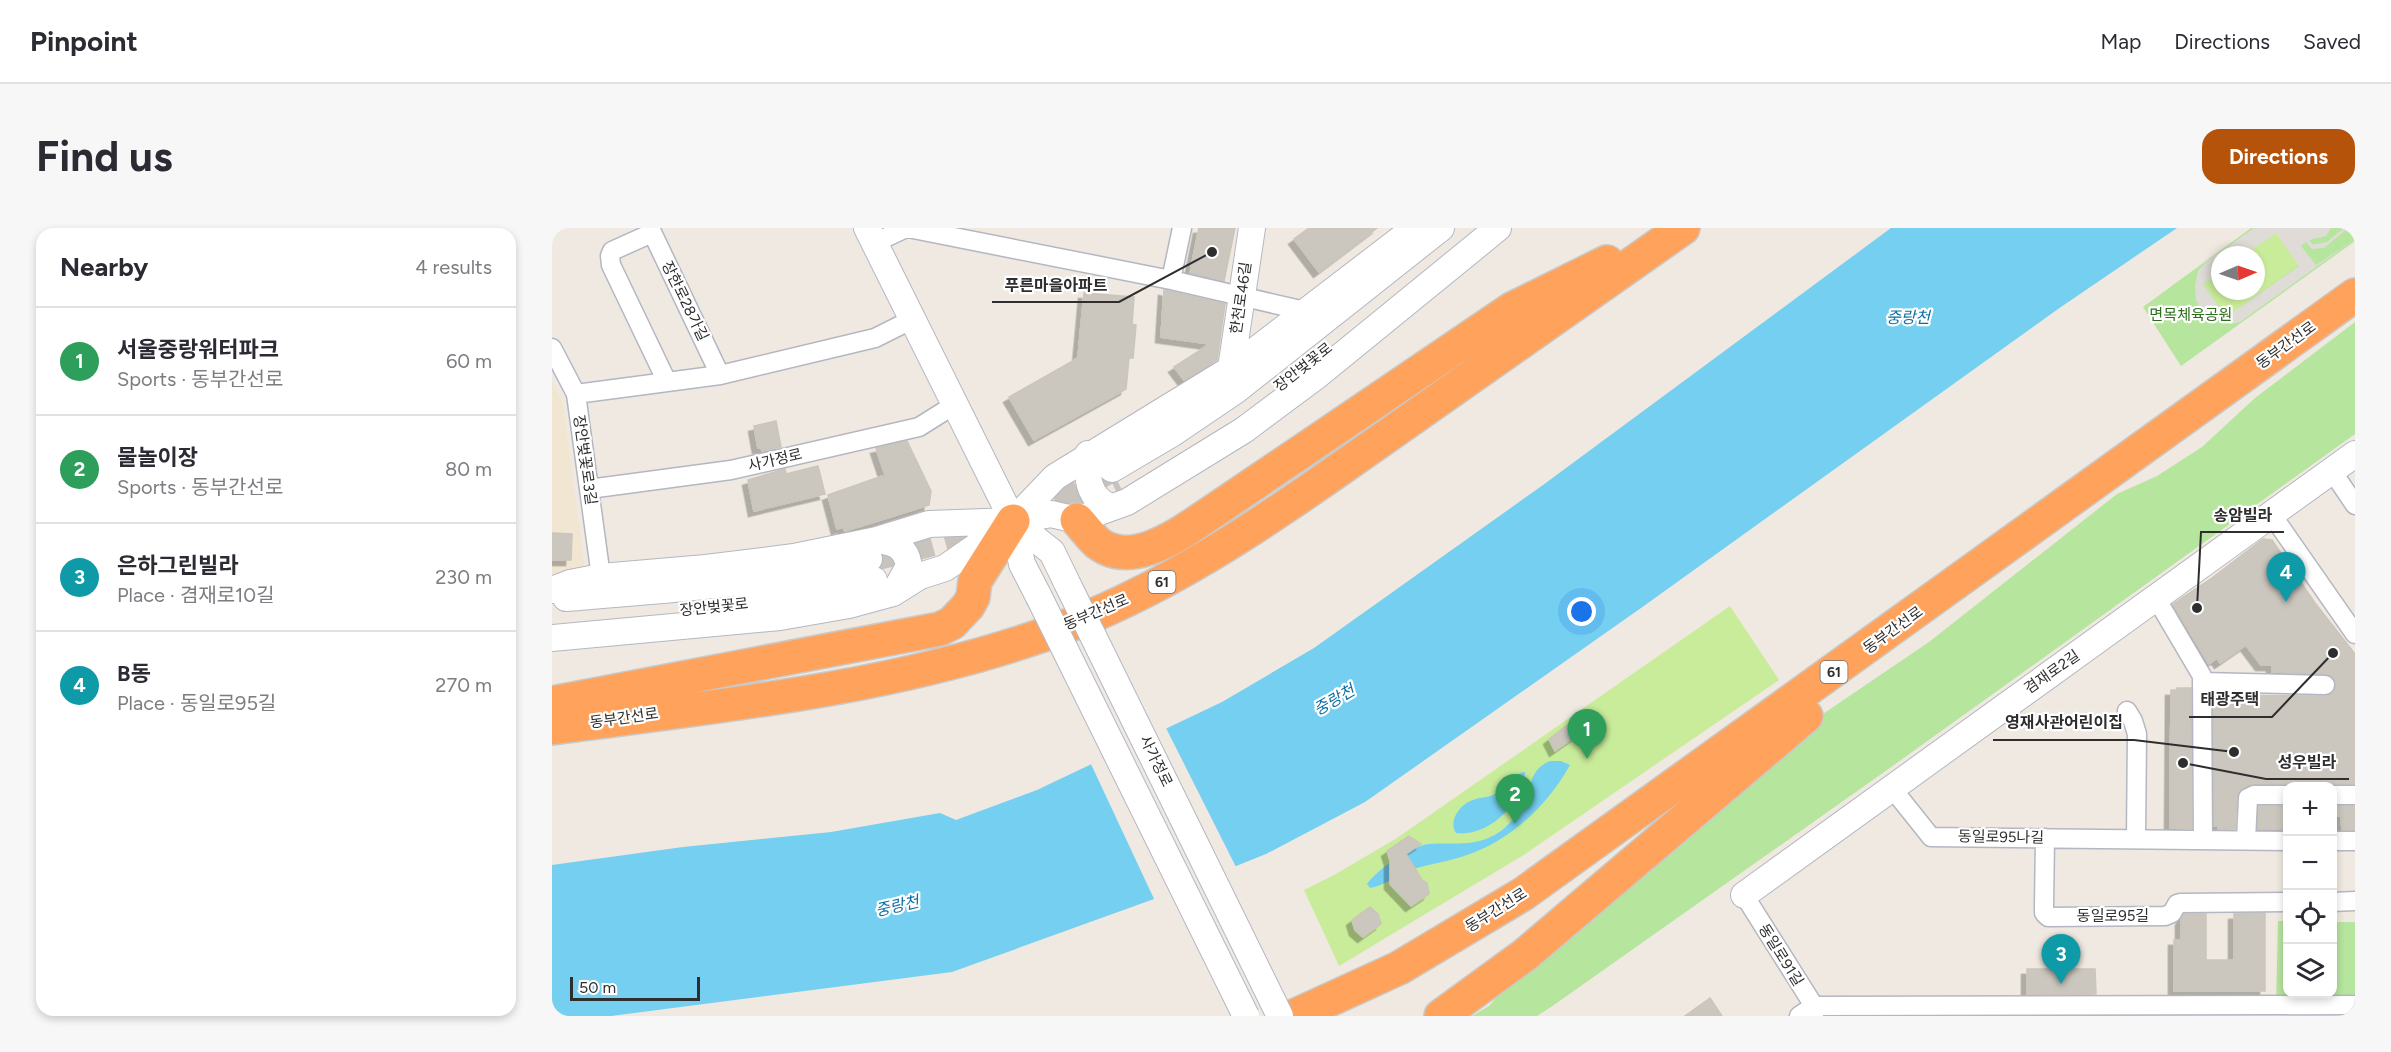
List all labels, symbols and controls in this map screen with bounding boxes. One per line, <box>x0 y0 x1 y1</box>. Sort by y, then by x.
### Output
text: Pinpoint <box>30 24 138 58</box>
text: Map <box>2100 29 2141 54</box>
text: Directions <box>2174 29 2270 54</box>
text: Saved <box>2303 29 2361 54</box>
button: Directions <box>2202 129 2355 184</box>
text: Find us <box>36 131 173 182</box>
north arrow <box>2211 246 2265 300</box>
text: Nearby <box>60 251 148 283</box>
text: 4 results <box>415 255 492 279</box>
street label: 장한로28가길 <box>658 258 712 344</box>
street label: 한천로46길 <box>1227 261 1255 335</box>
callout: 푸른마을아파트 <box>992 268 1119 302</box>
text: 푸른마을아파트 <box>1004 276 1108 295</box>
park label: 면목체육공원 <box>2150 306 2232 324</box>
water label: 중랑천 <box>1886 308 1932 327</box>
street label: 동부간선로 <box>2253 317 2319 373</box>
text: 서울중랑워터파크 <box>117 336 279 363</box>
street label: 장안벚꽃로 <box>1270 339 1336 395</box>
text: 1 <box>75 349 84 373</box>
text: 60 m <box>446 349 492 373</box>
text: Sports · 동부간선로 <box>117 367 283 391</box>
street label: 장안벚꽃로3길 <box>570 414 600 506</box>
text: 물놀이장 <box>117 444 198 471</box>
street label: 사가정로 <box>746 445 804 475</box>
text: 2 <box>74 457 85 481</box>
text: 80 m <box>445 457 492 481</box>
text: Sports · 동부간선로 <box>117 475 283 499</box>
callout: 송암빌라 <box>2201 498 2284 532</box>
text: 송암빌라 <box>2214 506 2273 525</box>
text: 은하그린빌라 <box>117 552 238 579</box>
pin: 4 <box>2266 552 2306 602</box>
text: 3 <box>74 565 85 589</box>
text: 230 m <box>435 565 492 589</box>
road number: 61 <box>1148 571 1176 593</box>
text: Place · 겸재로10길 <box>117 583 275 607</box>
street label: 동부간선로 <box>1061 590 1131 634</box>
street label: 장안벚꽃로 <box>679 594 749 620</box>
your location <box>1567 597 1596 626</box>
street label: 동부간선로 <box>1860 602 1926 658</box>
street label: 겸재로2길 <box>2021 646 2083 698</box>
text: B동 <box>117 660 151 687</box>
road number: 61 <box>1820 661 1848 683</box>
text: 4 <box>73 673 86 697</box>
text: 270 m <box>435 673 492 697</box>
water label: 중랑천 <box>1310 680 1360 719</box>
callout: 태광주택 <box>2189 683 2272 717</box>
text: 태광주택 <box>2201 690 2259 709</box>
text: Place · 동일로95길 <box>117 691 276 715</box>
street label: 동부간선로 <box>589 704 659 732</box>
callout: 영재사관어린이집 <box>1993 706 2134 740</box>
pin: 1 <box>1568 710 1606 759</box>
text: 영재사관어린이집 <box>2005 713 2123 732</box>
street label: 사가정로 <box>1136 732 1176 790</box>
callout: 성우빌라 <box>2266 745 2349 779</box>
text: 성우빌라 <box>2278 753 2337 772</box>
pin: 2 <box>1496 774 1534 824</box>
map controls <box>2283 782 2337 998</box>
button: + <box>2283 782 2337 836</box>
street label: 동일로95나길 <box>1958 827 2044 847</box>
button: − <box>2283 836 2337 890</box>
street label: 동부간선로 <box>1462 884 1530 936</box>
button: locate <box>2283 890 2337 944</box>
water label: 중랑천 <box>873 891 923 920</box>
street label: 동일로95길 <box>2077 907 2149 925</box>
street label: 동일로91길 <box>1755 921 1807 989</box>
pin: 3 <box>2042 934 2080 984</box>
button: layers <box>2283 944 2337 998</box>
scale bar <box>570 974 700 1002</box>
text: 50 m <box>579 978 616 997</box>

